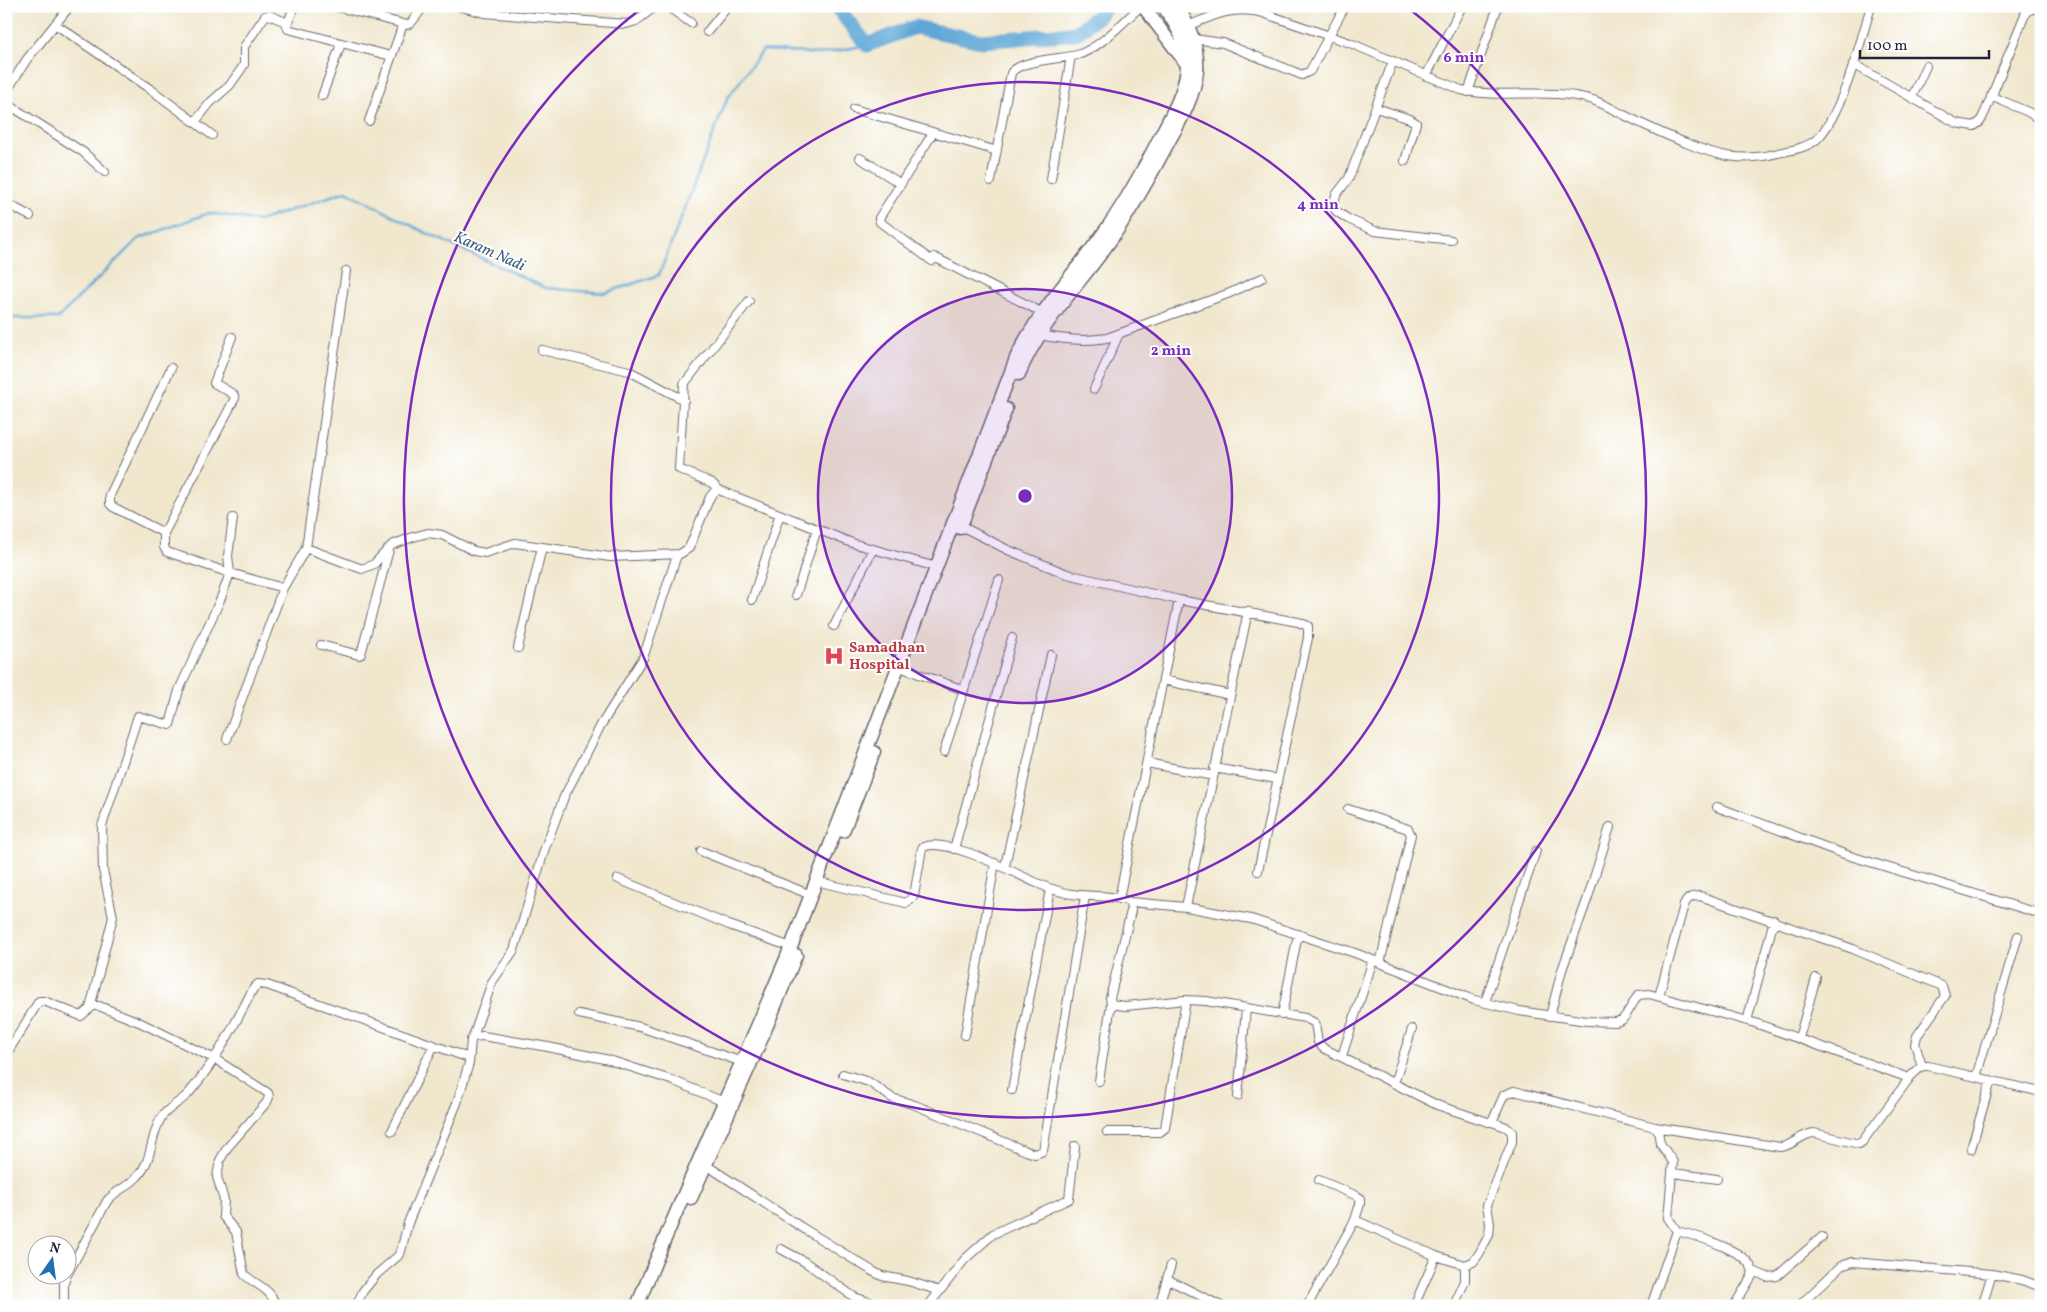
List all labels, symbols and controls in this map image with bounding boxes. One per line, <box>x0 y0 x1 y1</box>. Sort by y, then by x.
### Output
scale bar <box>1860 28 1988 60</box>
text: 100 m <box>1867 36 1907 57</box>
text: 6 min <box>1444 48 1485 69</box>
text: 4 min <box>1297 195 1339 216</box>
water label: Karam Nadi <box>450 226 529 278</box>
text: 2 min <box>1151 341 1191 362</box>
centre of rings <box>1016 487 1034 505</box>
place label: Samadhan Hospital <box>849 638 925 676</box>
hospital icon: Samadhan Hospital <box>823 645 845 667</box>
north arrow <box>28 1234 78 1284</box>
text: N <box>48 1238 62 1259</box>

